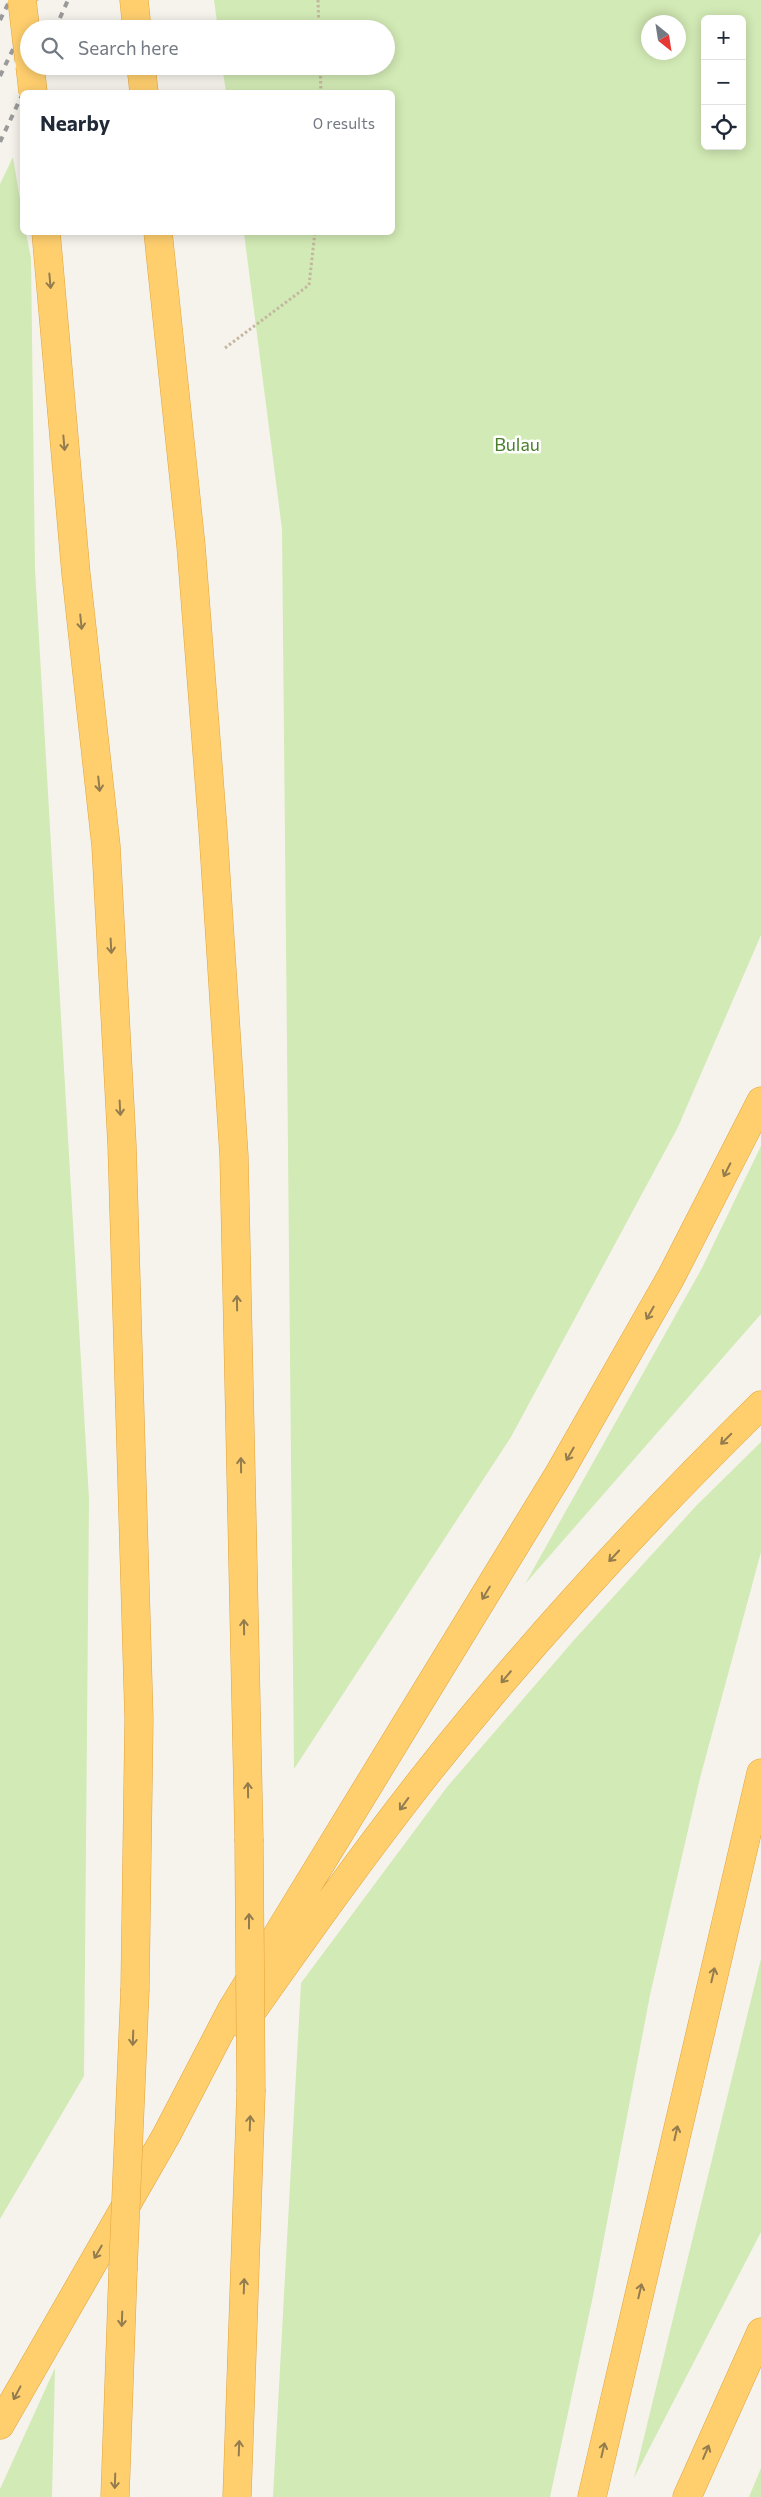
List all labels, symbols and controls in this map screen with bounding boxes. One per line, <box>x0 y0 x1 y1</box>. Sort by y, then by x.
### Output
north arrow <box>641 15 686 60</box>
map controls <box>701 15 746 150</box>
button: + <box>701 15 746 60</box>
search box <box>20 20 395 75</box>
icon: search <box>38 34 66 62</box>
text: Search here <box>78 36 178 59</box>
button: − <box>701 60 746 105</box>
button: locate <box>701 105 746 150</box>
text: Nearby <box>40 110 110 135</box>
text: 0 results <box>313 113 375 132</box>
one-way arrow <box>45 273 55 289</box>
park label: Bulau <box>494 433 540 455</box>
one-way arrow <box>60 435 69 451</box>
one-way arrow <box>76 614 86 630</box>
one-way arrow <box>94 775 104 791</box>
one-way arrow <box>107 937 116 953</box>
one-way arrow <box>116 1100 125 1116</box>
one-way arrow <box>722 1162 732 1177</box>
one-way arrow <box>232 1295 242 1311</box>
one-way arrow <box>645 1305 655 1320</box>
one-way arrow <box>720 1433 732 1445</box>
one-way arrow <box>565 1447 575 1462</box>
one-way arrow <box>236 1457 245 1473</box>
one-way arrow <box>608 1549 619 1562</box>
one-way arrow <box>480 1586 490 1600</box>
one-way arrow <box>239 1620 249 1636</box>
one-way arrow <box>500 1671 511 1684</box>
one-way arrow <box>243 1782 253 1798</box>
one-way arrow <box>399 1797 409 1811</box>
one-way arrow <box>245 1913 254 1929</box>
one-way arrow <box>709 1967 718 1983</box>
one-way arrow <box>128 2029 137 2045</box>
one-way arrow <box>245 2116 254 2132</box>
one-way arrow <box>672 2125 681 2141</box>
one-way arrow <box>93 2245 103 2259</box>
one-way arrow <box>239 2278 249 2294</box>
one-way arrow <box>636 2284 645 2300</box>
one-way arrow <box>117 2311 126 2327</box>
one-way arrow <box>12 2385 22 2400</box>
one-way arrow <box>234 2441 243 2457</box>
one-way arrow <box>599 2442 608 2458</box>
one-way arrow <box>702 2445 712 2460</box>
one-way arrow <box>110 2473 120 2489</box>

